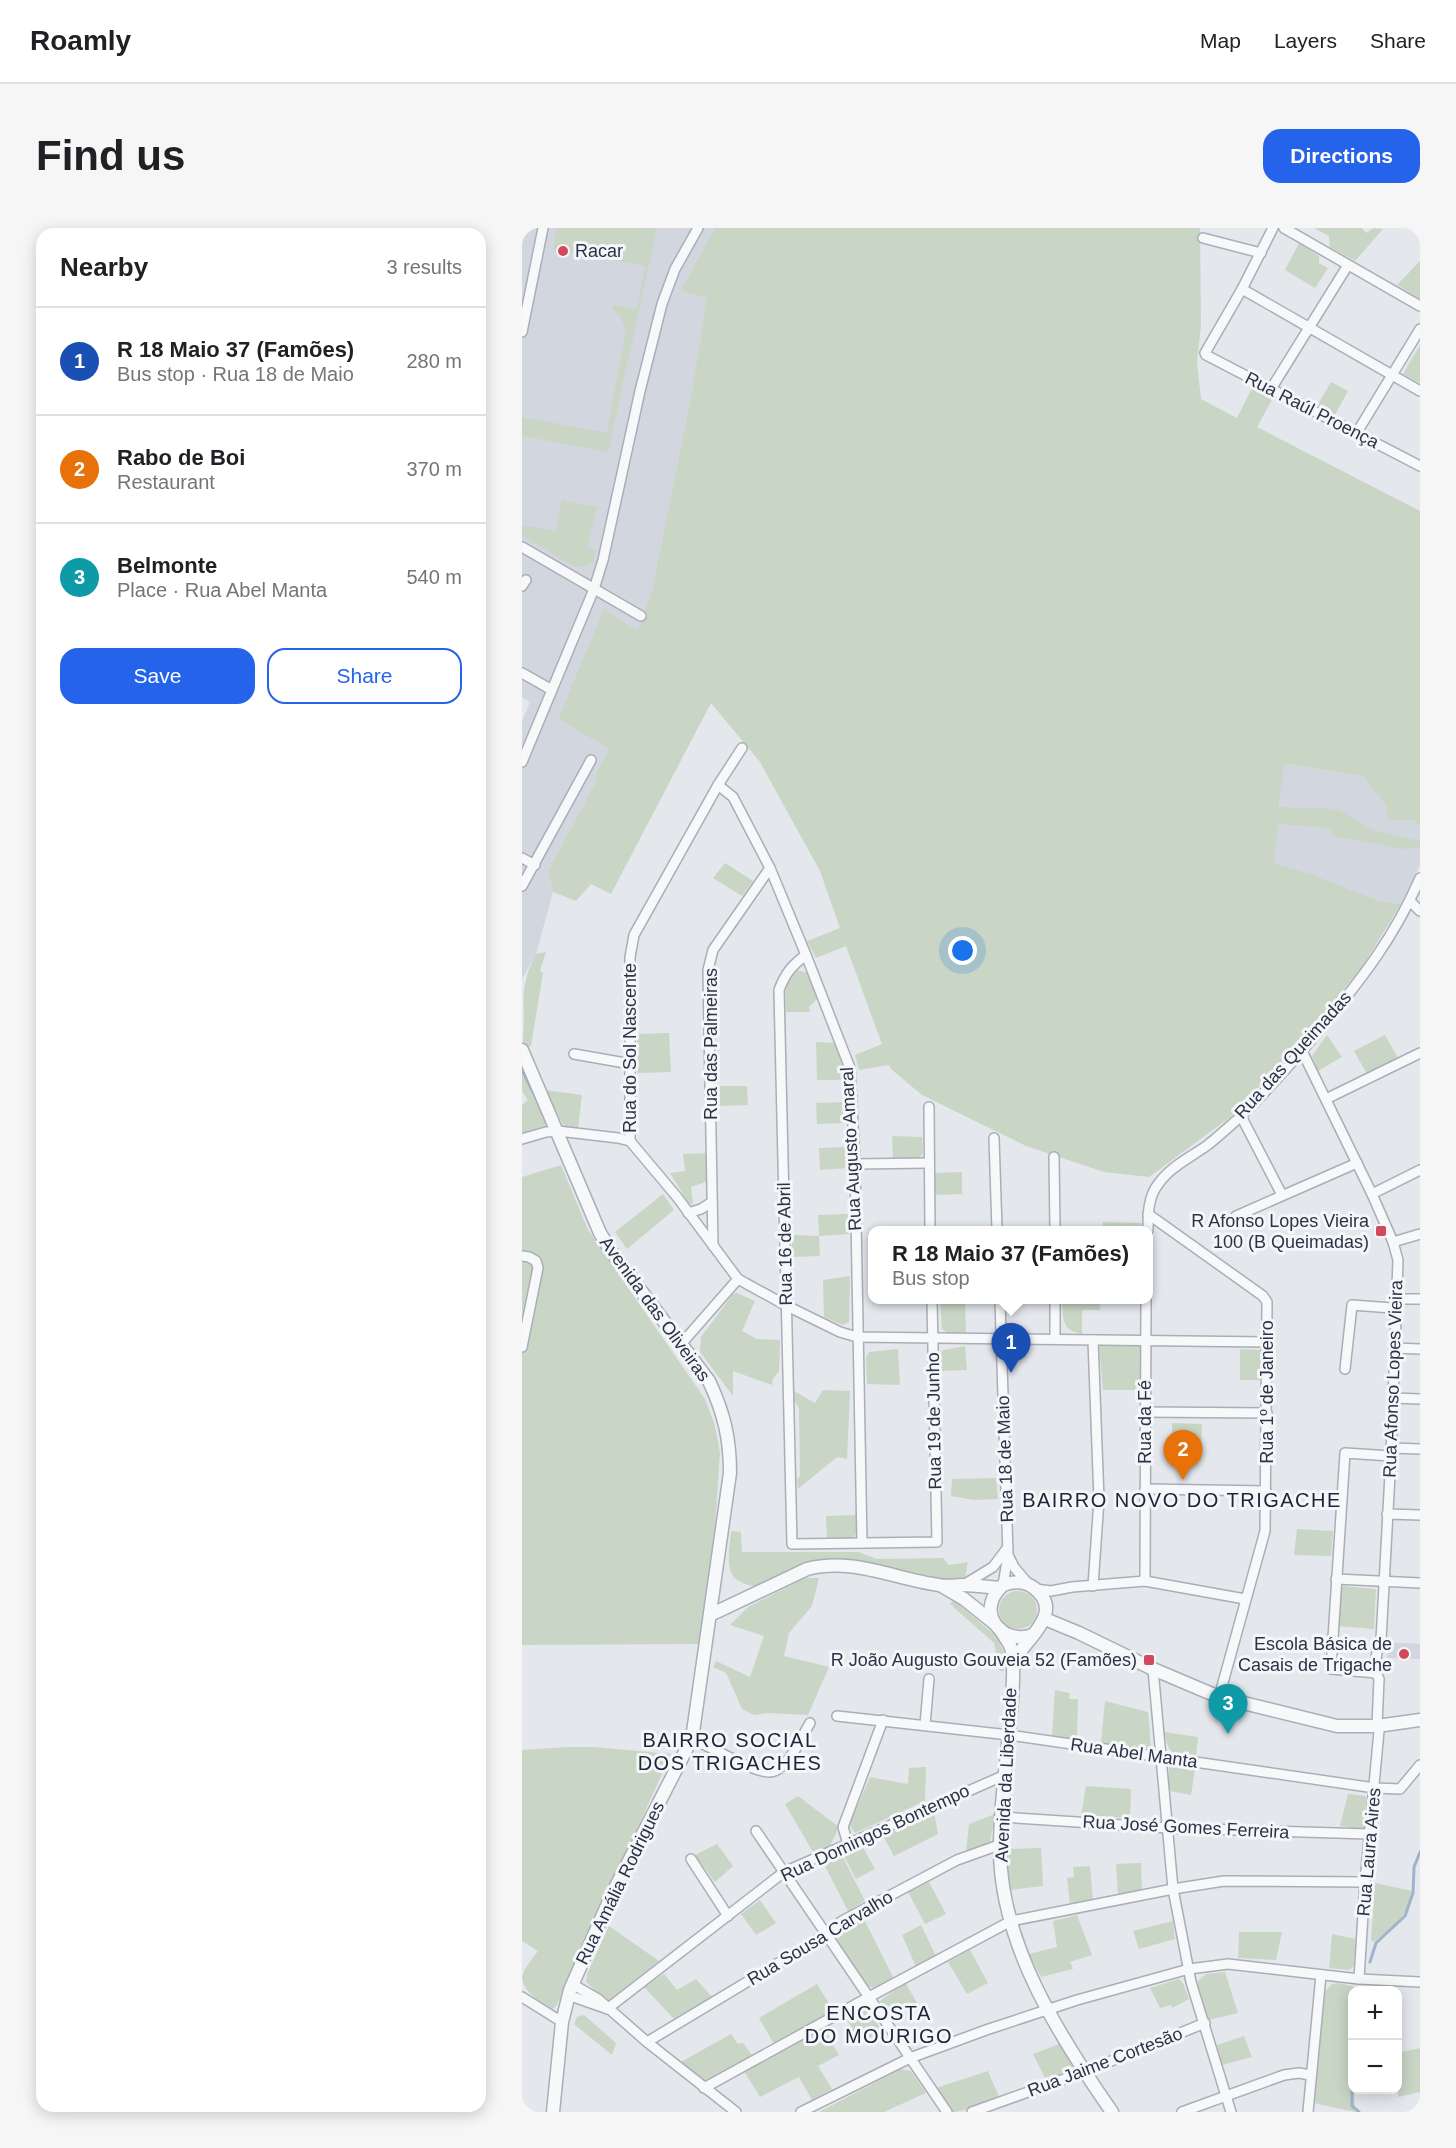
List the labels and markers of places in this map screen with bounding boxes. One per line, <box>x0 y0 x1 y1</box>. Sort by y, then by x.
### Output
place label: Racar <box>575 241 623 261</box>
marker: Racar <box>556 244 570 258</box>
place label: R Afonso Lopes Vieira 100 (B Queimadas) <box>1191 1211 1370 1252</box>
marker: R Afonso Lopes Vieira 100 (B Queimadas) <box>1374 1224 1388 1238</box>
pin: 1 <box>992 1324 1030 1373</box>
pin: 2 <box>1164 1430 1202 1480</box>
place label: Escola Básica de Casais de Trigache <box>1238 1634 1392 1675</box>
marker: Escola Básica de Casais de Trigache <box>1397 1647 1411 1661</box>
place label: R João Augusto Gouveia 52 (Famões) <box>831 1650 1137 1670</box>
marker: R João Augusto Gouveia 52 (Famões) <box>1142 1653 1156 1667</box>
pin: 3 <box>1208 1684 1248 1734</box>

